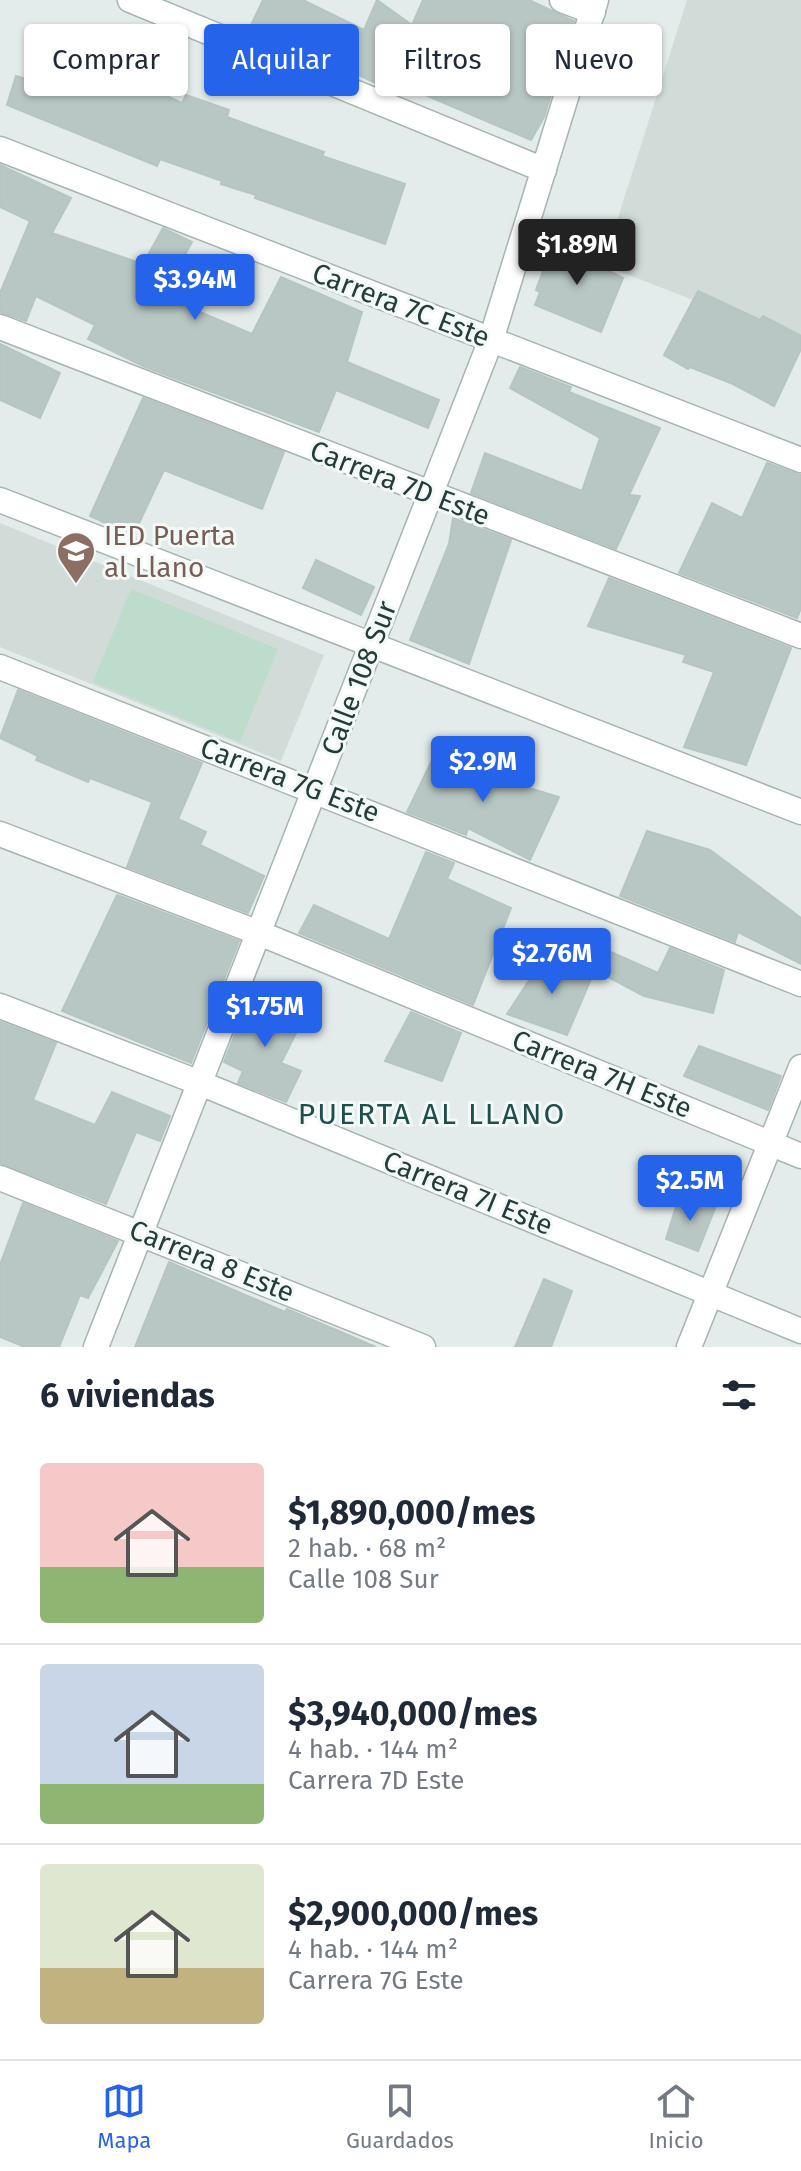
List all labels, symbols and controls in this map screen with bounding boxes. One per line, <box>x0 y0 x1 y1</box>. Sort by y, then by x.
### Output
chip: Comprar <box>24 24 188 96</box>
chip: Alquilar <box>204 24 359 96</box>
chip: Filtros <box>375 24 510 96</box>
chip: Nuevo <box>526 24 662 96</box>
pin: $1.89M <box>512 219 642 287</box>
text: $1.89M <box>536 229 618 260</box>
pin: $3.94M <box>130 254 260 322</box>
street label: Carrera 7C Este <box>308 256 494 354</box>
text: $3.94M <box>154 264 236 295</box>
street label: Carrera 7D Este <box>305 434 495 532</box>
place label: IED Puerta al Llano <box>104 519 236 584</box>
school or university icon: IED Puerta al Llano <box>55 530 97 585</box>
street label: Calle 108 Sur <box>315 596 404 760</box>
street label: Carrera 7G Este <box>196 731 384 829</box>
pin: $2.9M <box>427 736 539 804</box>
text: $2.9M <box>449 746 517 777</box>
pin: $2.76M <box>487 928 617 996</box>
text: $2.76M <box>512 938 592 969</box>
pin: $1.75M <box>200 981 330 1049</box>
text: $1.75M <box>226 991 304 1022</box>
street label: Carrera 7H Este <box>507 1023 697 1125</box>
district label: PUERTA AL LLANO <box>298 1096 566 1132</box>
street label: Carrera 7I Este <box>378 1144 558 1242</box>
pin: $2.5M <box>634 1155 746 1223</box>
text: $2.5M <box>656 1165 724 1196</box>
street label: Carrera 8 Este <box>125 1213 299 1309</box>
icon: filters <box>717 1373 761 1417</box>
text: 6 viviendas <box>40 1375 215 1416</box>
text: $1,890,000/mes <box>288 1492 535 1533</box>
icon: home <box>104 1495 200 1591</box>
text: 2 hab. · 68 m² <box>288 1533 446 1564</box>
text: Calle 108 Sur <box>288 1564 439 1595</box>
text: $3,940,000/mes <box>288 1693 538 1734</box>
icon: home <box>104 1696 200 1792</box>
text: 4 hab. · 144 m² <box>288 1734 458 1765</box>
text: Carrera 7D Este <box>288 1765 464 1796</box>
text: $2,900,000/mes <box>288 1893 538 1934</box>
icon: home <box>104 1896 200 1992</box>
text: 4 hab. · 144 m² <box>288 1934 458 1965</box>
text: Carrera 7G Este <box>288 1965 464 1996</box>
tab: Mapa <box>97 2079 151 2154</box>
tab: Guardados <box>346 2079 454 2154</box>
tab: Inicio <box>648 2079 704 2154</box>

